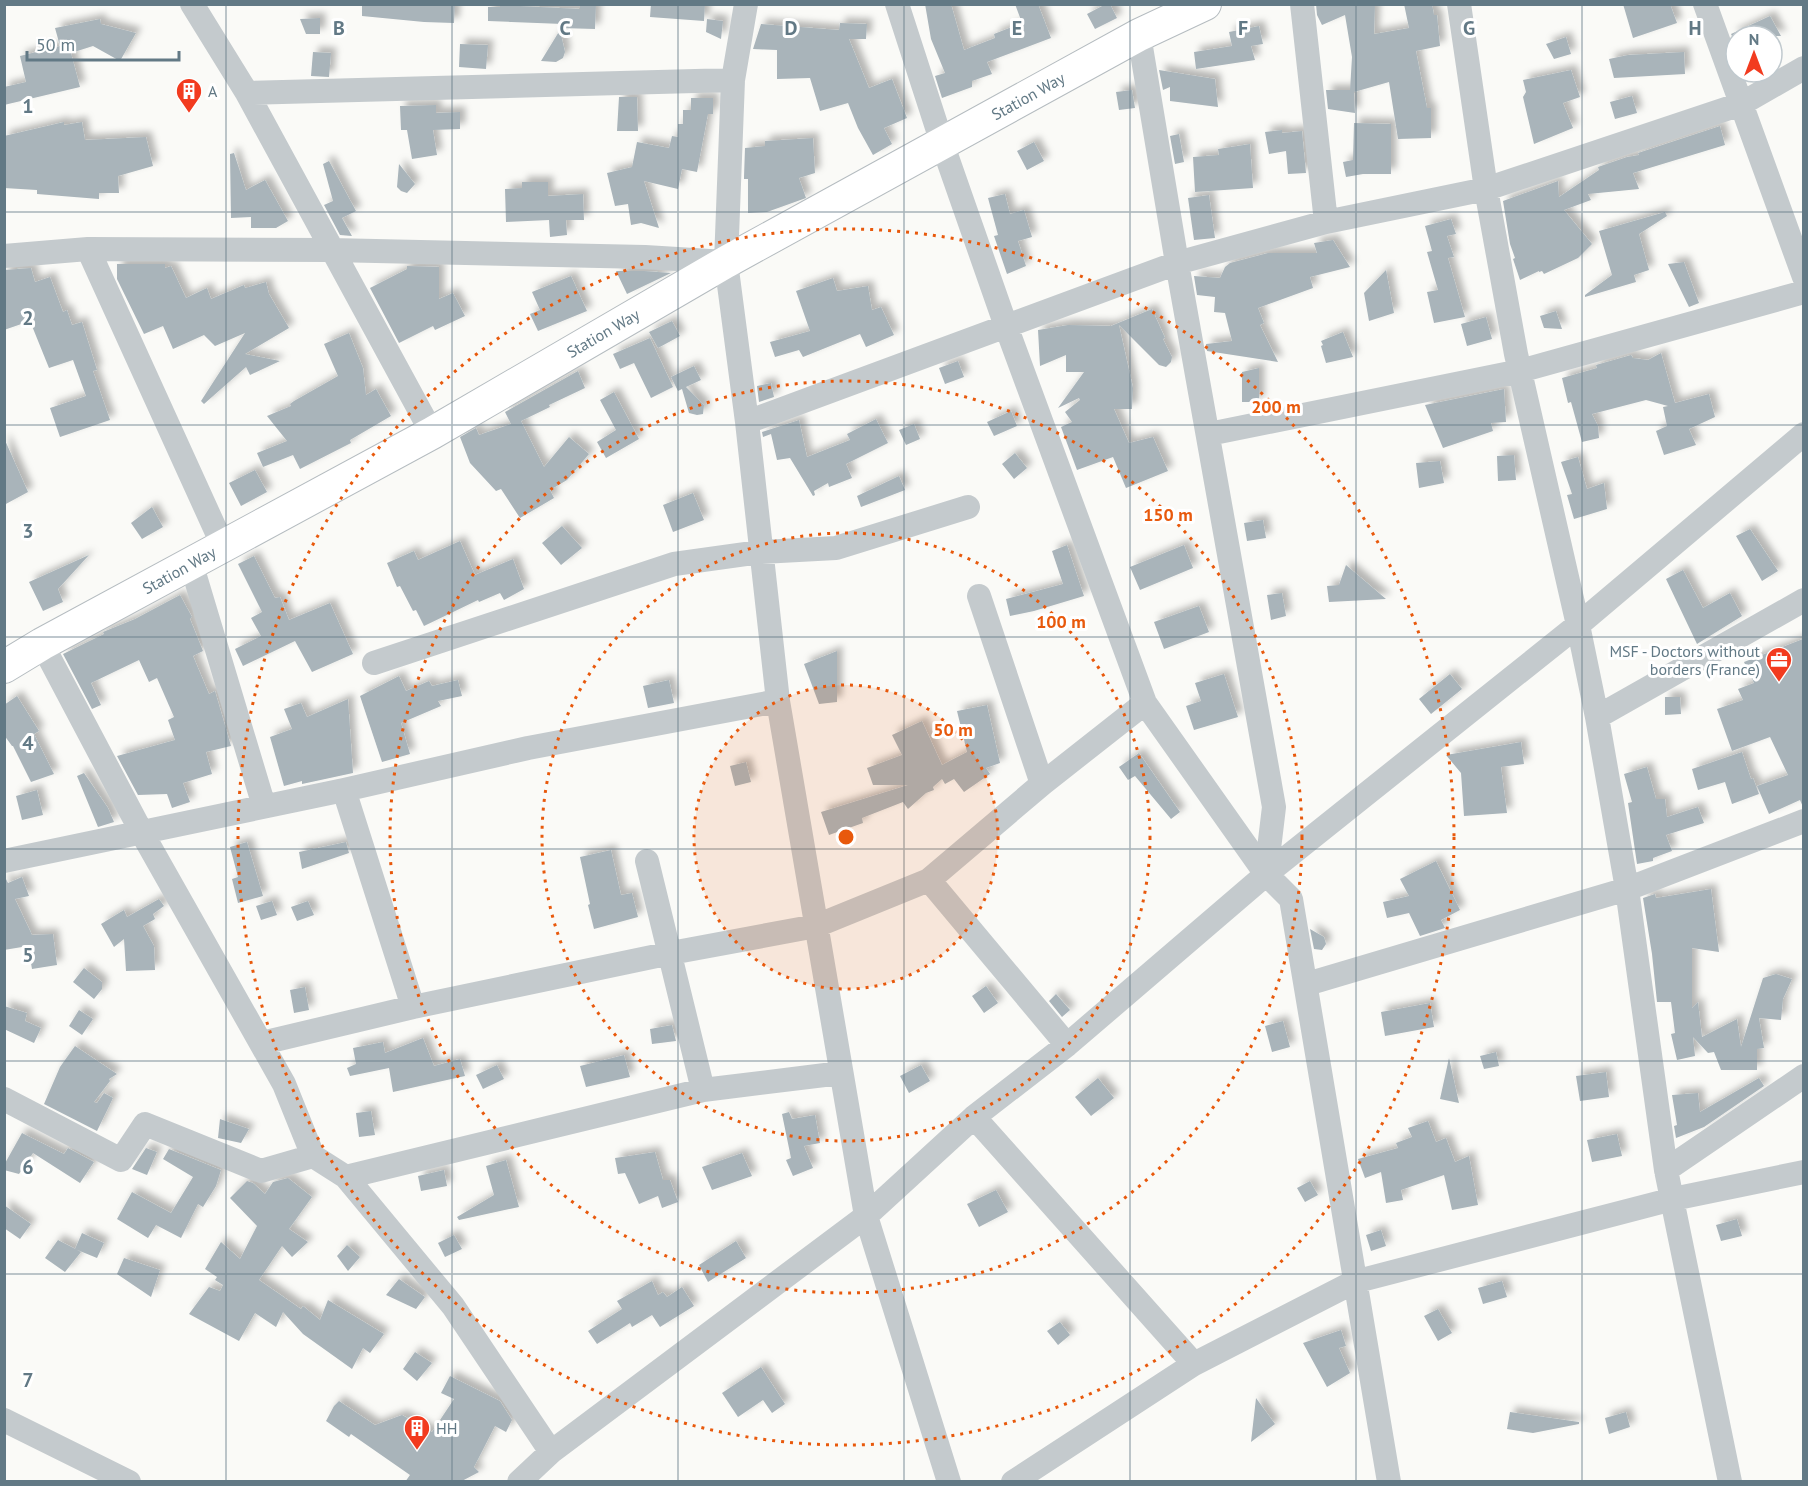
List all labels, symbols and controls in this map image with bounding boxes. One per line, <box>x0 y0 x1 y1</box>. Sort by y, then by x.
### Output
text: B <box>333 15 345 41</box>
text: C <box>559 15 571 41</box>
text: D <box>785 15 798 41</box>
text: E <box>1012 15 1022 41</box>
text: F <box>1238 15 1248 41</box>
text: G <box>1463 15 1475 41</box>
text: H <box>1688 15 1702 41</box>
scale bar <box>27 24 178 62</box>
north arrow <box>1724 24 1784 84</box>
text: N <box>1749 29 1759 49</box>
text: 50 m <box>36 33 75 56</box>
street label: Station Way <box>988 67 1069 124</box>
building icon: A <box>174 76 204 114</box>
place label: A <box>208 81 218 101</box>
text: 1 <box>22 93 34 119</box>
street label: Station Way <box>563 304 643 362</box>
text: 2 <box>22 305 34 331</box>
text: 200 m <box>1251 395 1301 418</box>
text: 150 m <box>1143 503 1193 526</box>
text: 3 <box>22 518 34 544</box>
street label: Station Way <box>139 541 220 598</box>
text: 100 m <box>1036 610 1086 633</box>
place label: MSF - Doctors without borders (France) <box>1609 641 1761 679</box>
office icon: MSF - Doctors without borders (France) <box>1764 645 1794 683</box>
text: 50 m <box>933 718 973 741</box>
text: 4 <box>22 730 34 756</box>
centre of rings <box>836 827 856 847</box>
text: 5 <box>22 942 34 968</box>
text: 6 <box>22 1154 34 1180</box>
text: 7 <box>22 1367 34 1393</box>
building icon: HH <box>402 1413 432 1451</box>
place label: HH <box>436 1418 458 1438</box>

